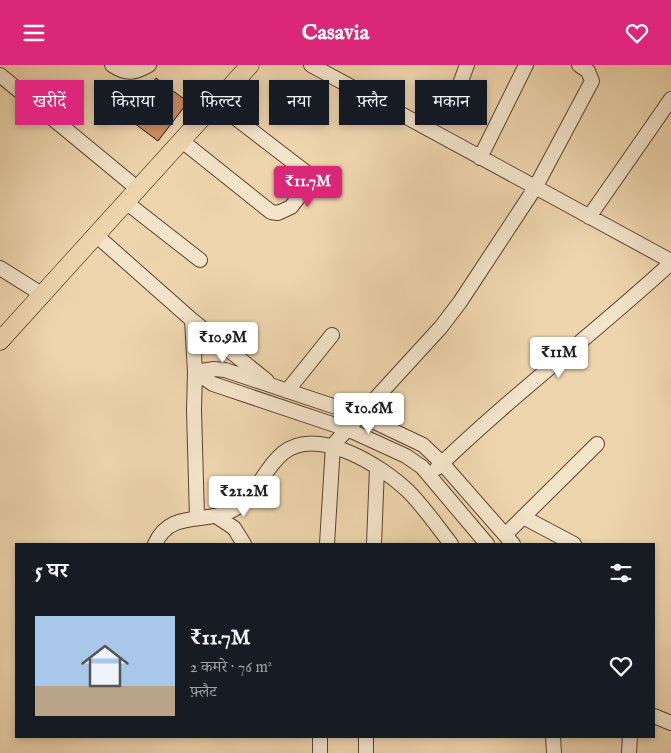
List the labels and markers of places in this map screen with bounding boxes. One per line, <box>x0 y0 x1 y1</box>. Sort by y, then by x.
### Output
pin: ₹11.7M <box>267 165 349 208</box>
pin: ₹10.9M <box>182 321 264 364</box>
pin: ₹11M <box>529 337 589 379</box>
pin: ₹10.6M <box>328 393 410 435</box>
pin: ₹21.2M <box>203 475 285 518</box>

